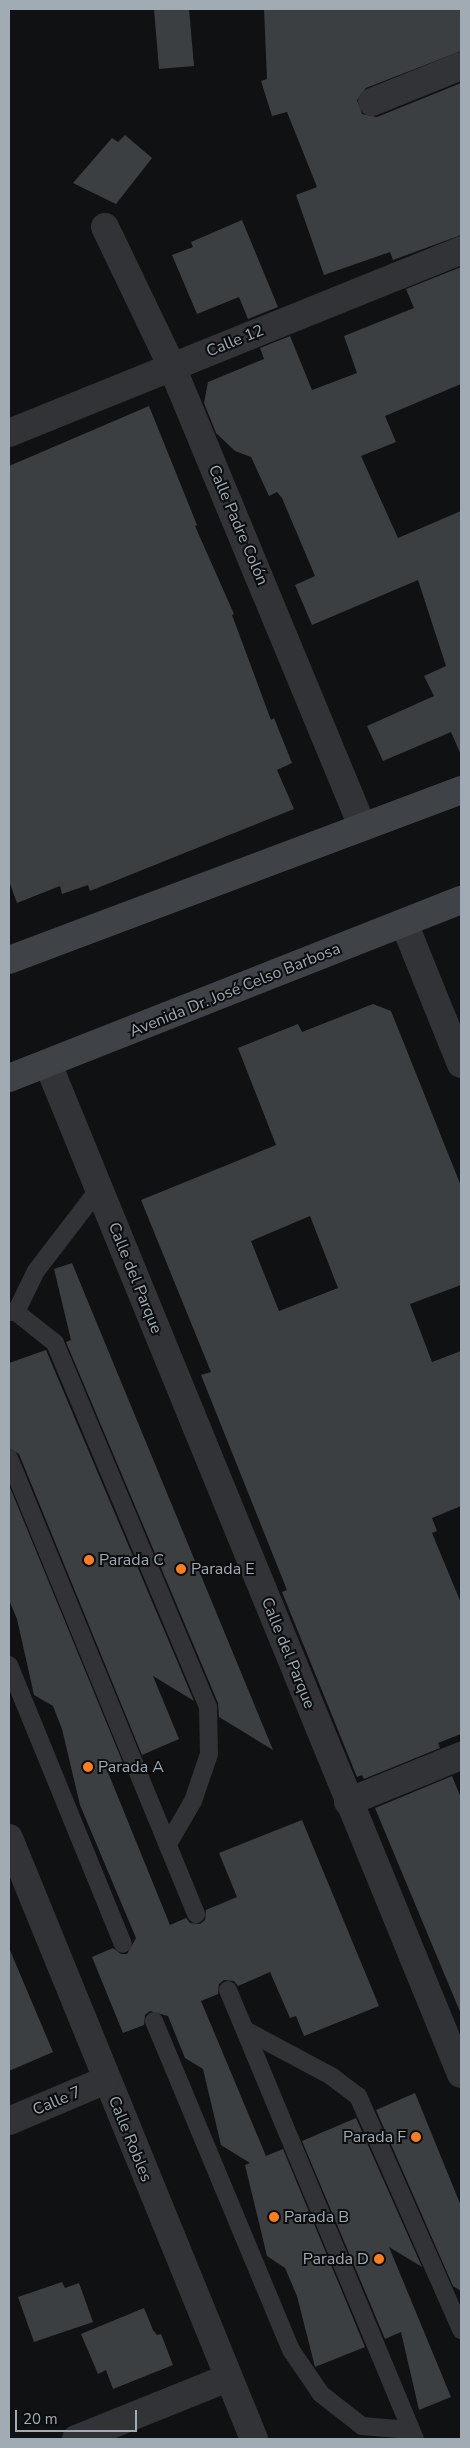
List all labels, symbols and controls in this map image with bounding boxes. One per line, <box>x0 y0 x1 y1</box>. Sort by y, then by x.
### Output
street label: Calle 12 <box>203 321 267 361</box>
street label: Calle Padre Colón <box>204 462 272 588</box>
street label: Avenida Dr. José Celso Barbosa <box>127 939 343 1041</box>
street label: Calle del Parque <box>104 1220 166 1336</box>
place label: Parada C <box>99 1550 164 1570</box>
marker: Parada C <box>83 1554 95 1566</box>
place label: Parada E <box>191 1559 255 1579</box>
marker: Parada E <box>175 1563 187 1575</box>
street label: Calle del Parque <box>257 1595 319 1711</box>
place label: Parada A <box>98 1757 164 1777</box>
marker: Parada A <box>82 1761 94 1773</box>
street label: Calle 7 <box>30 2082 84 2120</box>
street label: Calle Robles <box>104 2093 156 2185</box>
place label: Parada F <box>343 2127 406 2147</box>
marker: Parada F <box>410 2131 422 2143</box>
place label: Parada B <box>284 2207 349 2227</box>
marker: Parada B <box>268 2211 280 2223</box>
place label: Parada D <box>303 2249 369 2269</box>
marker: Parada D <box>373 2253 385 2265</box>
scale bar <box>18 2400 140 2432</box>
text: 20 m <box>23 2409 58 2429</box>

